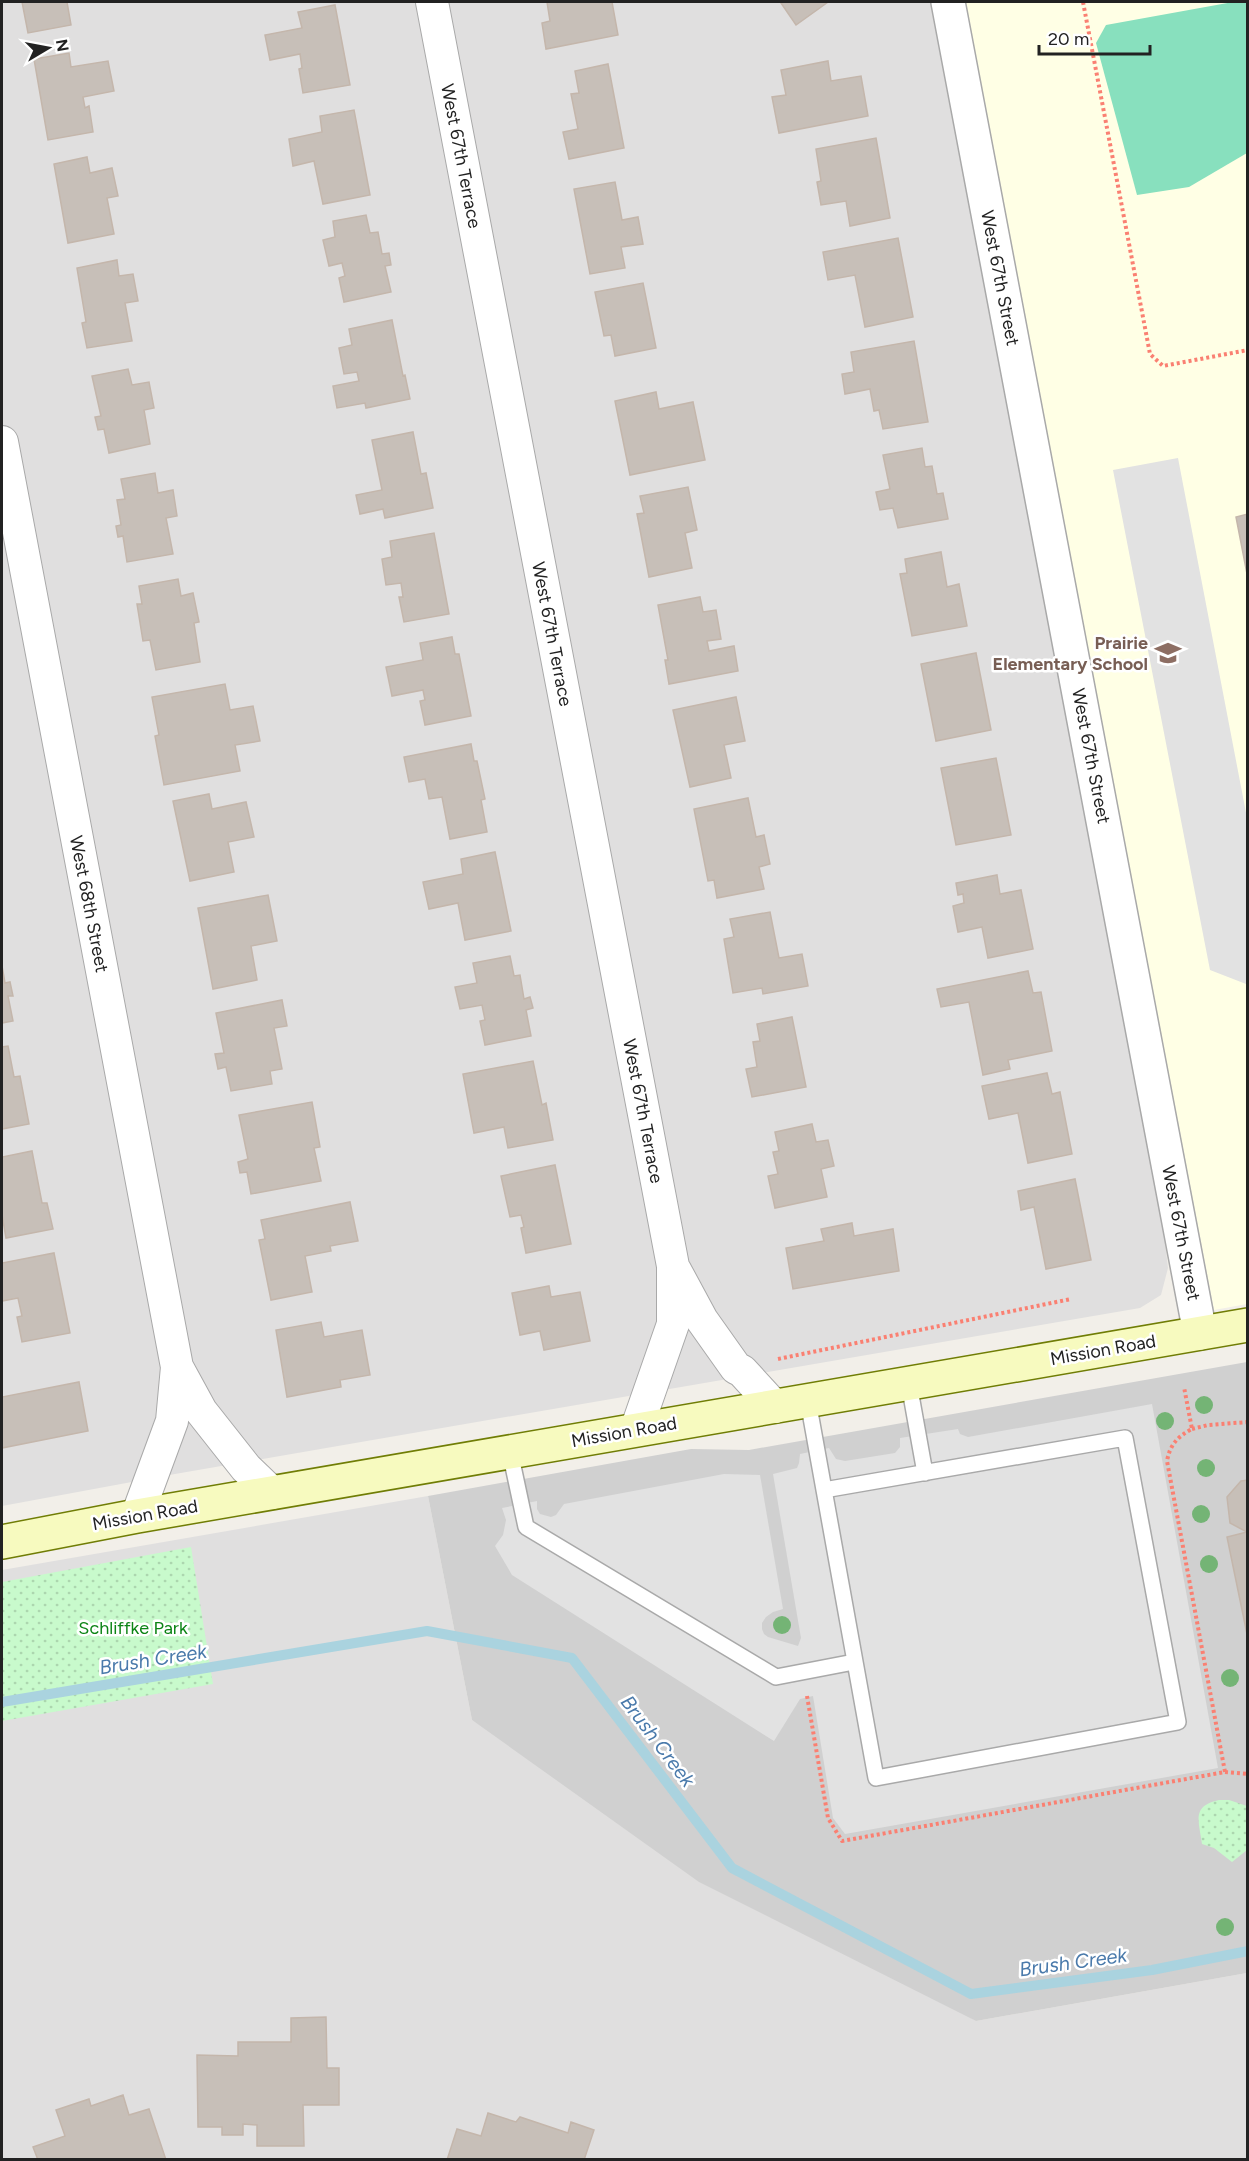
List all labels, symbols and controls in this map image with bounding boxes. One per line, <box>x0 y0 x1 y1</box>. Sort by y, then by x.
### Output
north arrow <box>18 18 78 78</box>
scale bar <box>1039 18 1150 56</box>
text: 20 m <box>1048 28 1089 50</box>
text: N <box>52 38 73 53</box>
street label: West 67th Terrace <box>436 82 486 230</box>
street label: West 67th Street <box>976 208 1024 348</box>
street label: West 67th Terrace <box>527 560 577 708</box>
place label: Prairie Elementary School <box>993 632 1148 675</box>
school or university icon: Prairie Elementary School <box>1153 638 1183 668</box>
street label: West 67th Street <box>1067 686 1115 826</box>
street label: West 68th Street <box>65 834 113 974</box>
street label: West 67th Terrace <box>618 1037 668 1185</box>
street label: West 67th Street <box>1157 1163 1205 1303</box>
street label: Mission Road <box>1049 1330 1157 1370</box>
street label: Mission Road <box>570 1412 678 1452</box>
street label: Mission Road <box>91 1495 199 1535</box>
park label: Schliffke Park <box>78 1617 188 1639</box>
water label: Brush Creek <box>98 1638 210 1679</box>
water label: Brush Creek <box>616 1690 701 1793</box>
water label: Brush Creek <box>1018 1942 1130 1981</box>

